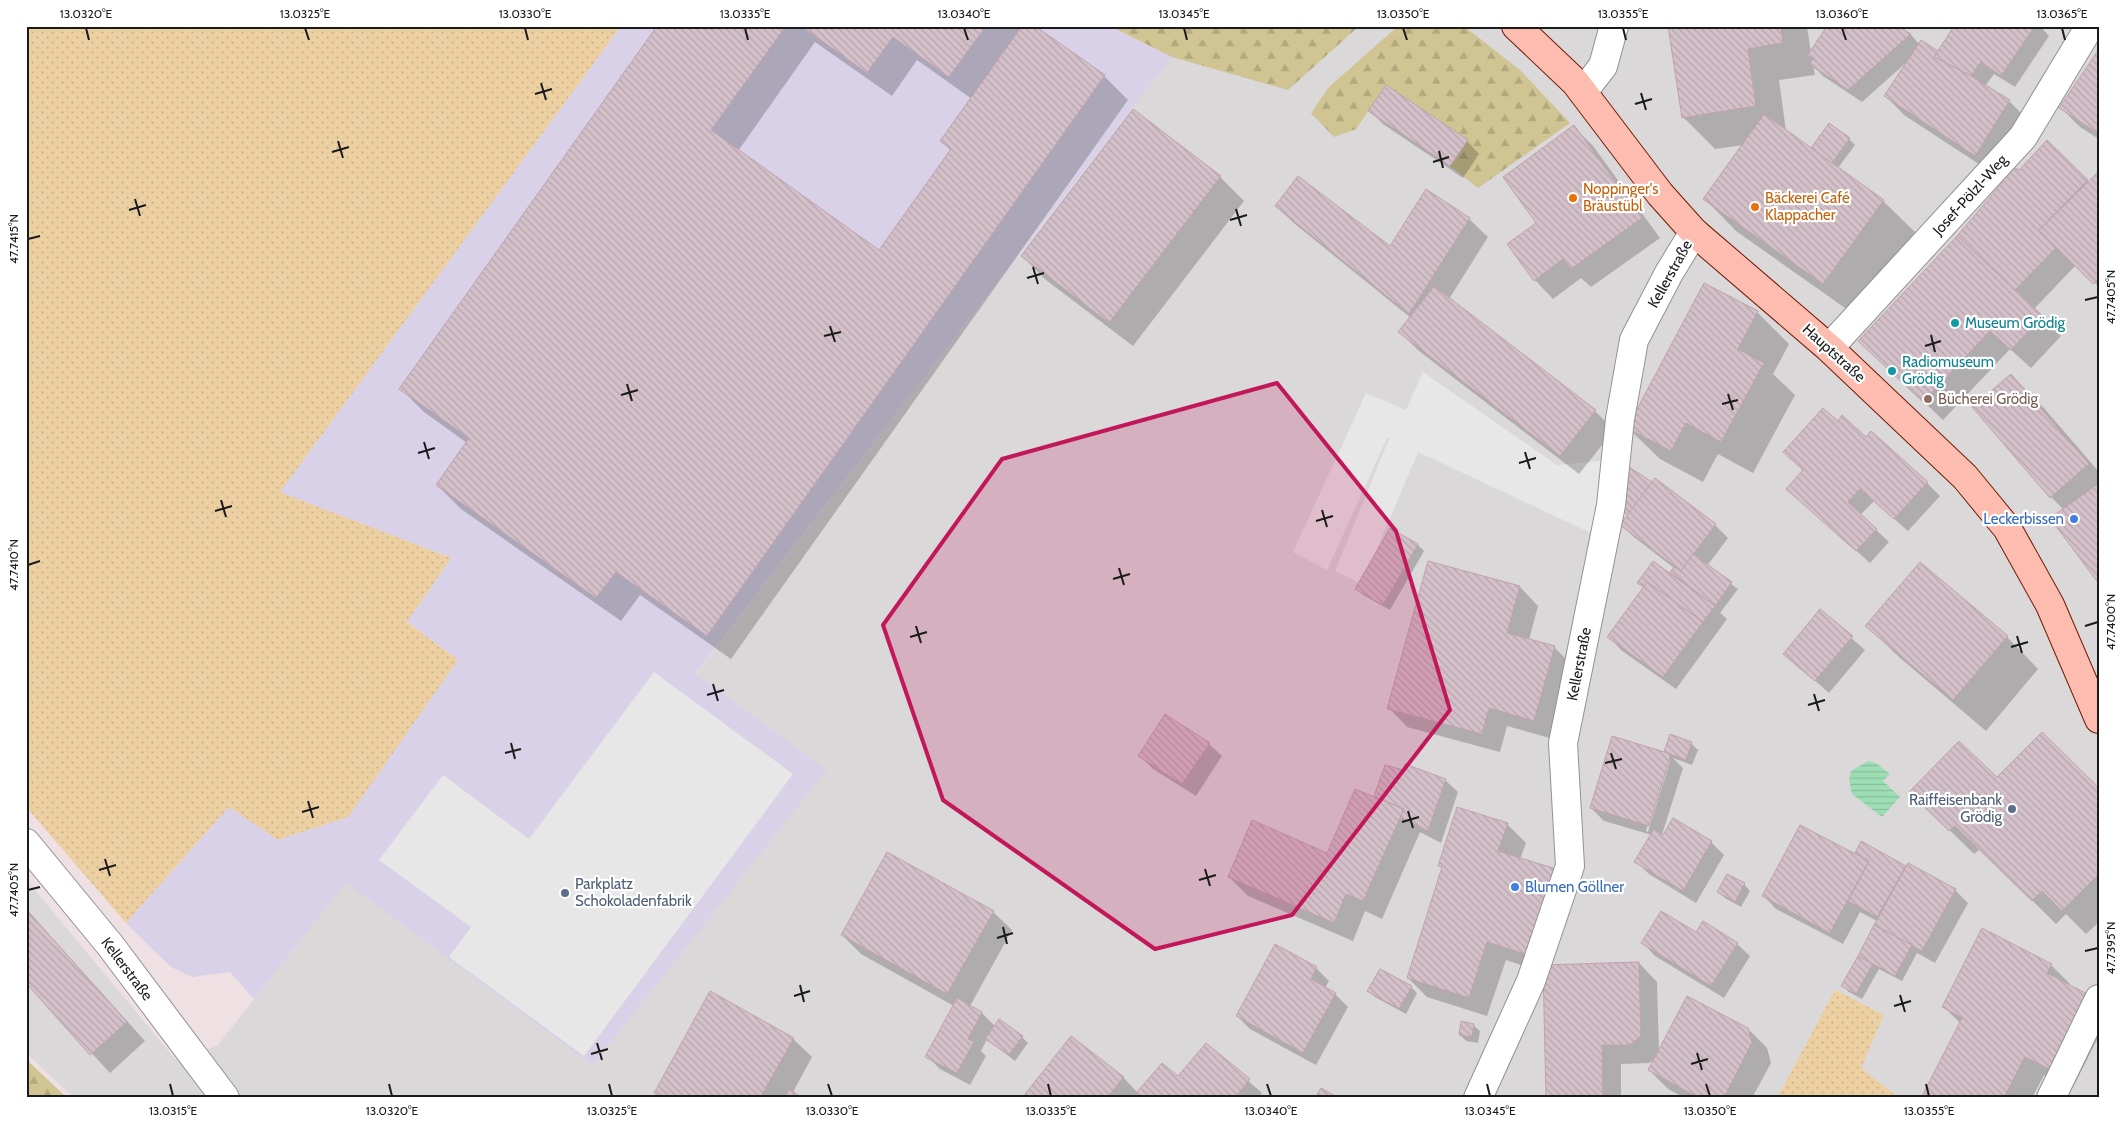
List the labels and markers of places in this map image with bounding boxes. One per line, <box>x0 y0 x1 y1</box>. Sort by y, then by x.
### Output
place label: Noppinger's Bräustübl <box>1583 180 1658 215</box>
place label: Bäckerei Café Klappacher <box>1765 189 1850 224</box>
marker: Noppinger's Bräustübl <box>1567 192 1579 204</box>
marker: Bäckerei Café Klappacher <box>1749 201 1761 213</box>
place label: Museum Grödig <box>1965 314 2065 332</box>
marker: Museum Grödig <box>1949 317 1961 329</box>
place label: Radiomuseum Grödig <box>1902 353 1994 388</box>
marker: Radiomuseum Grödig <box>1886 365 1898 377</box>
place label: Bücherei Grödig <box>1938 390 2038 408</box>
marker: Bücherei Grödig <box>1922 393 1934 405</box>
place label: Leckerbissen <box>1983 510 2064 528</box>
marker: Leckerbissen <box>2068 513 2080 525</box>
place label: Raiffeisenbank Grödig <box>1909 791 2003 826</box>
marker: Raiffeisenbank Grödig <box>2006 803 2018 815</box>
place label: Parkplatz Schokoladenfabrik <box>575 875 692 910</box>
place label: Blumen Göllner <box>1525 878 1624 896</box>
marker: Blumen Göllner <box>1509 881 1521 893</box>
marker: Parkplatz Schokoladenfabrik <box>559 887 571 899</box>

